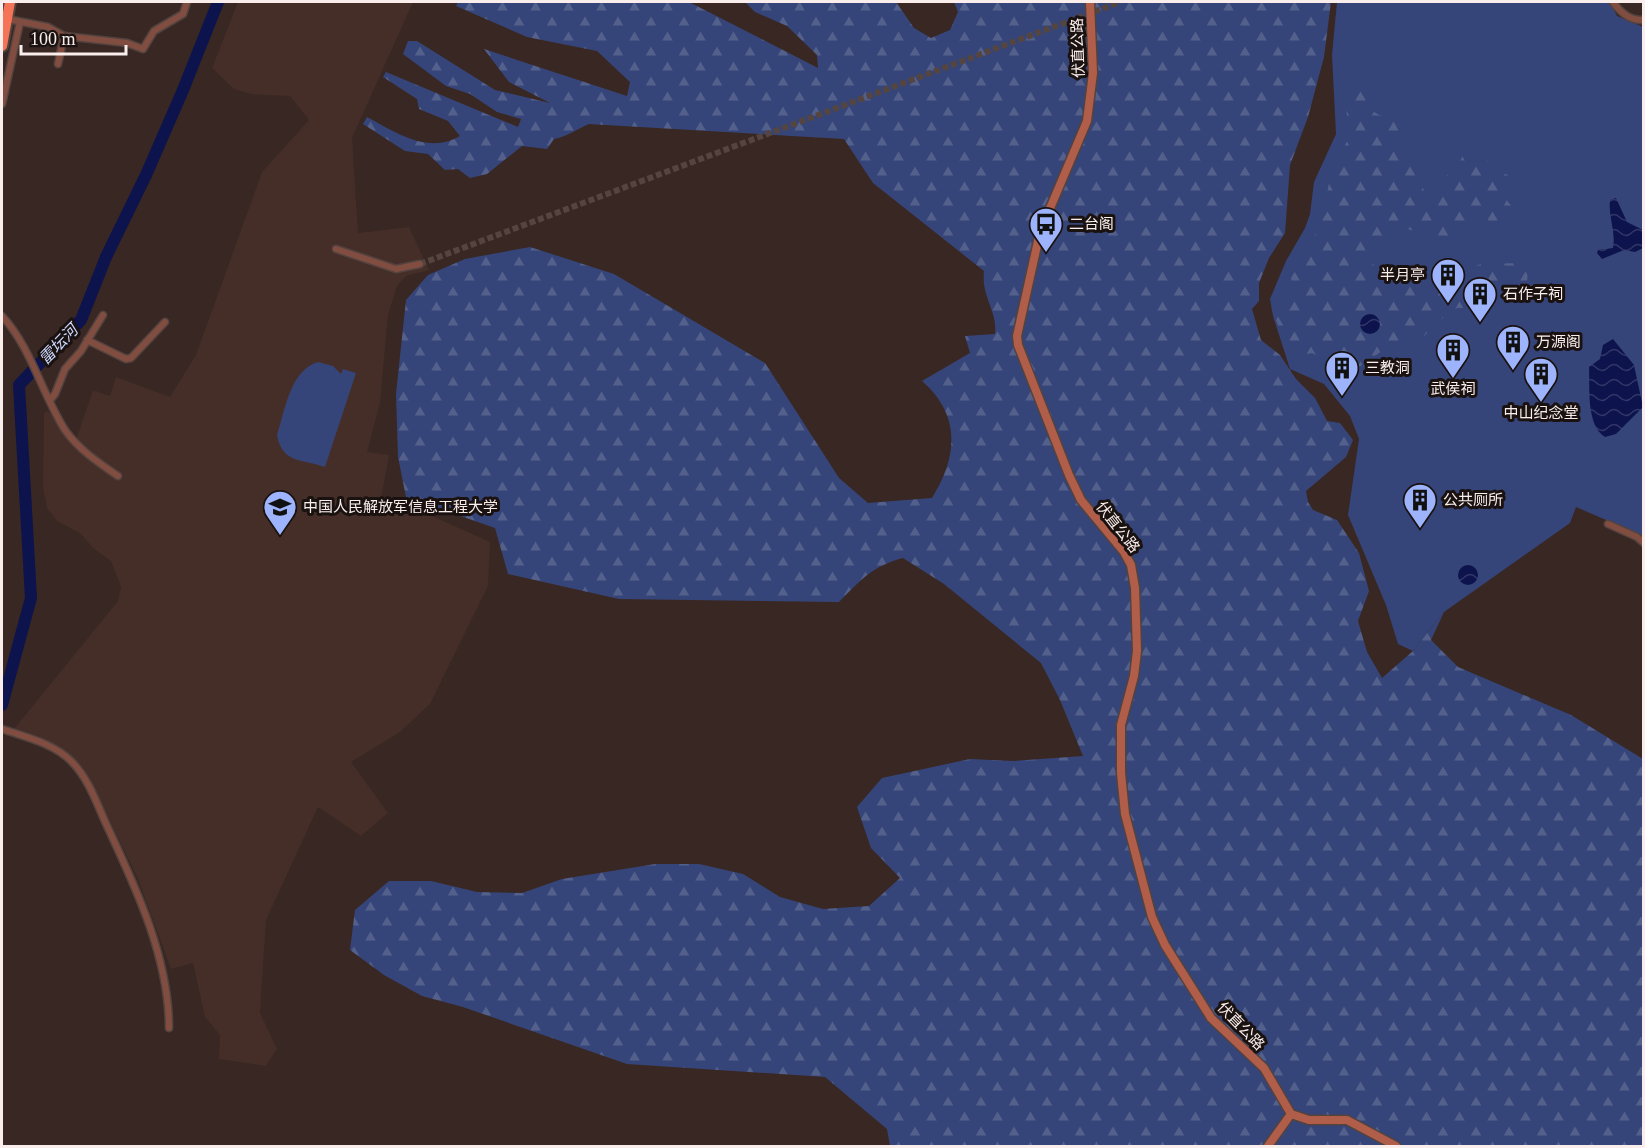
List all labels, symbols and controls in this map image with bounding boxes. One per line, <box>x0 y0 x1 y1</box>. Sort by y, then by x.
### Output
scale bar <box>21 18 126 56</box>
street label: 伏直公路 <box>1069 18 1087 78</box>
text: 100 m <box>30 29 76 49</box>
bus stop icon: 二台阁 <box>1028 206 1064 253</box>
place label: 二台阁 <box>1069 216 1114 232</box>
building icon: 半月亭 <box>1430 257 1466 304</box>
place label: 半月亭 <box>1380 267 1425 283</box>
building icon: 石作子祠 <box>1462 276 1498 323</box>
place label: 石作子祠 <box>1503 286 1563 302</box>
water label: 雷坛河 <box>36 319 83 368</box>
building icon: 万源阁 <box>1495 324 1531 371</box>
building icon: 武侯祠 <box>1435 332 1471 379</box>
place label: 万源阁 <box>1536 334 1581 350</box>
building icon: 三教洞 <box>1324 350 1360 397</box>
building icon: 中山纪念堂 <box>1523 356 1559 403</box>
place label: 三教洞 <box>1365 360 1410 376</box>
place label: 武侯祠 <box>1430 381 1476 397</box>
place label: 中山纪念堂 <box>1503 405 1579 421</box>
building icon: 公共厕所 <box>1402 482 1438 529</box>
school or university icon: 中国人民解放军信息工程大学 <box>262 489 298 536</box>
place label: 公共厕所 <box>1443 492 1503 508</box>
street label: 伏直公路 <box>1093 498 1143 556</box>
place label: 中国人民解放军信息工程大学 <box>303 499 498 515</box>
street label: 伏直公路 <box>1214 999 1268 1053</box>

